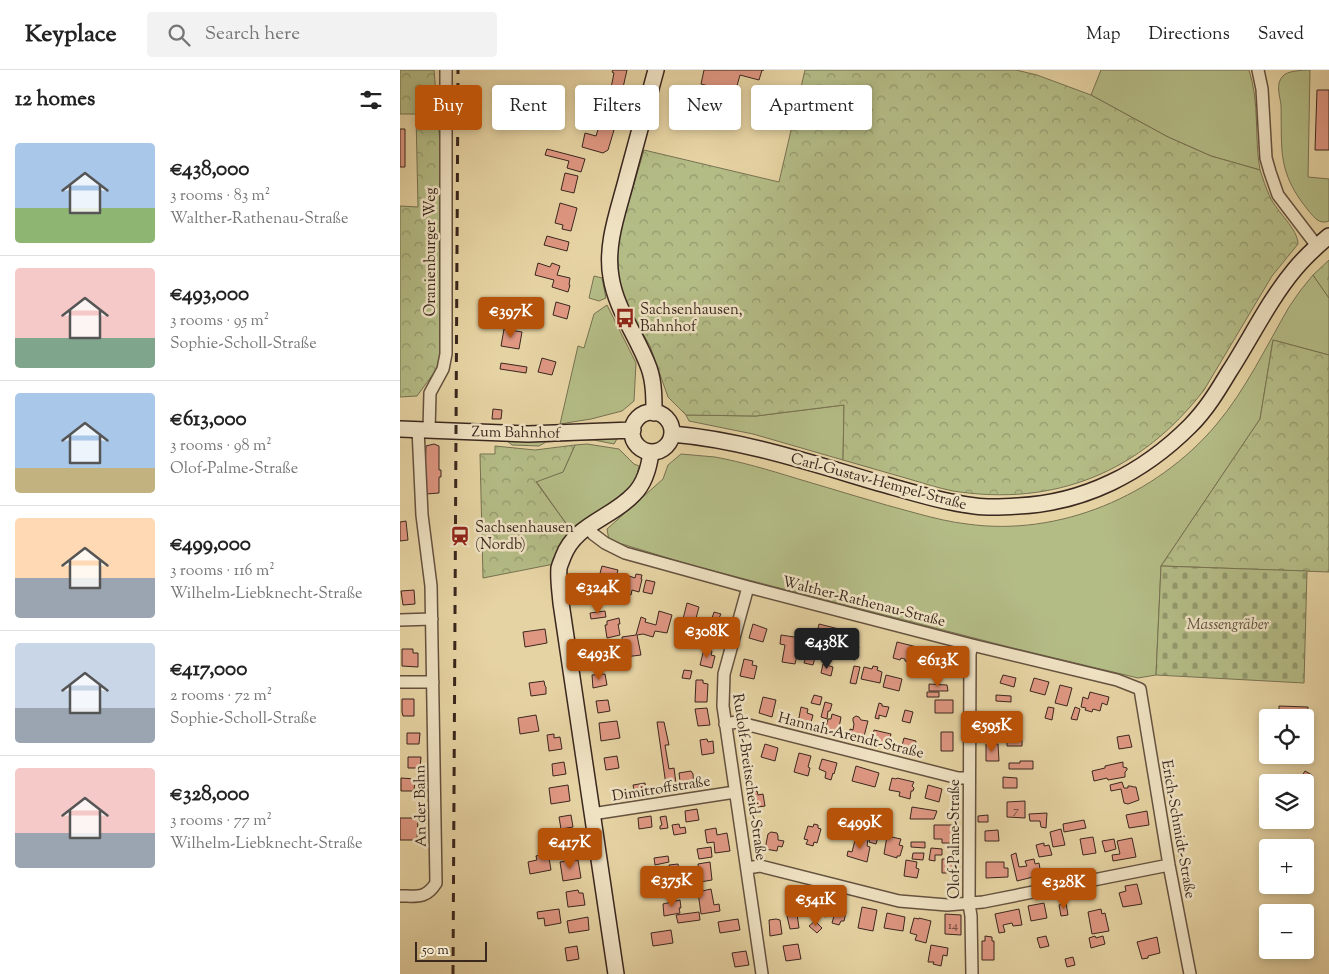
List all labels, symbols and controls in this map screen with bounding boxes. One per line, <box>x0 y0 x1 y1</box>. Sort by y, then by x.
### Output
search box <box>147 12 497 57</box>
text: Keyplace <box>25 18 117 52</box>
icon: search <box>165 21 193 49</box>
text: Search here <box>205 21 300 48</box>
text: Map <box>1086 22 1121 48</box>
text: Directions <box>1149 22 1230 48</box>
text: Saved <box>1258 22 1304 48</box>
text: 12 homes <box>15 85 95 115</box>
chip: Buy <box>415 85 482 130</box>
chip: Rent <box>492 85 565 130</box>
chip: Filters <box>575 85 659 130</box>
chip: New <box>669 85 741 130</box>
chip: Apartment <box>751 85 872 130</box>
icon: filters <box>357 86 385 114</box>
text: €438,000 <box>170 155 249 185</box>
icon: home <box>55 163 115 223</box>
text: 3 rooms · 83 m² <box>170 185 270 208</box>
street label: Oranienburger Weg <box>421 187 442 317</box>
text: Walther-Rathenau-Straße <box>170 208 349 231</box>
text: €493,000 <box>170 280 249 310</box>
icon: home <box>55 288 115 348</box>
pin: €397K <box>476 296 546 339</box>
place label: Sachsenhausen, Bahnhof <box>640 300 743 338</box>
text: €397K <box>489 301 533 324</box>
bus stop icon: Sachsenhausen, Bahnhof <box>614 307 636 329</box>
text: 3 rooms · 95 m² <box>170 310 269 333</box>
text: Sophie-Scholl-Straße <box>170 333 317 356</box>
text: €613,000 <box>170 405 247 435</box>
icon: home <box>55 413 115 473</box>
street label: Zum Bahnhof <box>471 422 561 445</box>
text: 3 rooms · 98 m² <box>170 435 272 458</box>
street label: Carl-Gustav-Hempel-Straße <box>788 449 969 516</box>
text: Olof-Palme-Straße <box>170 458 298 481</box>
place label: Sachsenhausen (Nordb) <box>475 518 574 556</box>
station icon: Sachsenhausen (Nordb) <box>449 525 471 547</box>
text: €499,000 <box>170 530 251 560</box>
icon: home <box>55 538 115 598</box>
text: 3 rooms · 116 m² <box>170 560 275 583</box>
pin: €324K <box>563 572 633 615</box>
street label: Walther-Rathenau-Straße <box>780 572 947 633</box>
text: €324K <box>576 577 620 600</box>
text: Wilhelm-Liebknecht-Straße <box>170 583 363 606</box>
park label: Massengräber <box>1187 615 1270 636</box>
pin: €308K <box>672 616 742 659</box>
text: €308K <box>685 621 729 644</box>
pin: €438K <box>792 628 862 670</box>
text: €438K <box>805 632 849 655</box>
pin: €493K <box>564 638 634 681</box>
text: €493K <box>578 643 620 666</box>
pin: €613K <box>903 646 973 688</box>
text: €613K <box>917 650 959 673</box>
text: €417,000 <box>170 655 247 685</box>
icon: home <box>55 663 115 723</box>
text: 2 rooms · 72 m² <box>170 685 272 708</box>
street label: Rudolf-Breitscheid-Straße <box>726 692 771 862</box>
text: Sophie-Scholl-Straße <box>170 708 317 731</box>
street label: Hannah-Arendt-Straße <box>775 708 926 765</box>
map controls <box>1259 709 1314 959</box>
button: locate <box>1259 709 1314 764</box>
pin: €595K <box>957 710 1027 753</box>
text: €595K <box>972 715 1012 738</box>
street label: Erich-Schmidt-Straße <box>1155 758 1200 900</box>
street label: An der Bahn <box>410 764 433 847</box>
street label: Dimitroffstraße <box>611 771 712 808</box>
button: layers <box>1259 774 1314 829</box>
street label: Olof-Palme-Straße <box>945 779 966 899</box>
text: €328,000 <box>170 780 249 810</box>
icon: home <box>55 788 115 848</box>
house number: 7 <box>1013 802 1019 820</box>
pin: €499K <box>825 808 895 850</box>
text: 3 rooms · 77 m² <box>170 810 272 833</box>
text: €499K <box>838 812 882 835</box>
pin: €417K <box>535 828 605 870</box>
text: €417K <box>549 832 591 855</box>
text: Wilhelm-Liebknecht-Straße <box>170 833 363 856</box>
button: + <box>1259 839 1314 894</box>
pin: €375K <box>637 866 707 908</box>
pin: €328K <box>1029 868 1099 910</box>
text: €375K <box>651 870 693 893</box>
text: €328K <box>1042 872 1086 895</box>
pin: €541K <box>781 884 851 927</box>
text: €541K <box>796 889 836 912</box>
button: − <box>1259 904 1314 959</box>
house number: 14 <box>948 917 958 935</box>
scale bar <box>415 939 488 962</box>
text: 50 m <box>422 941 449 961</box>

